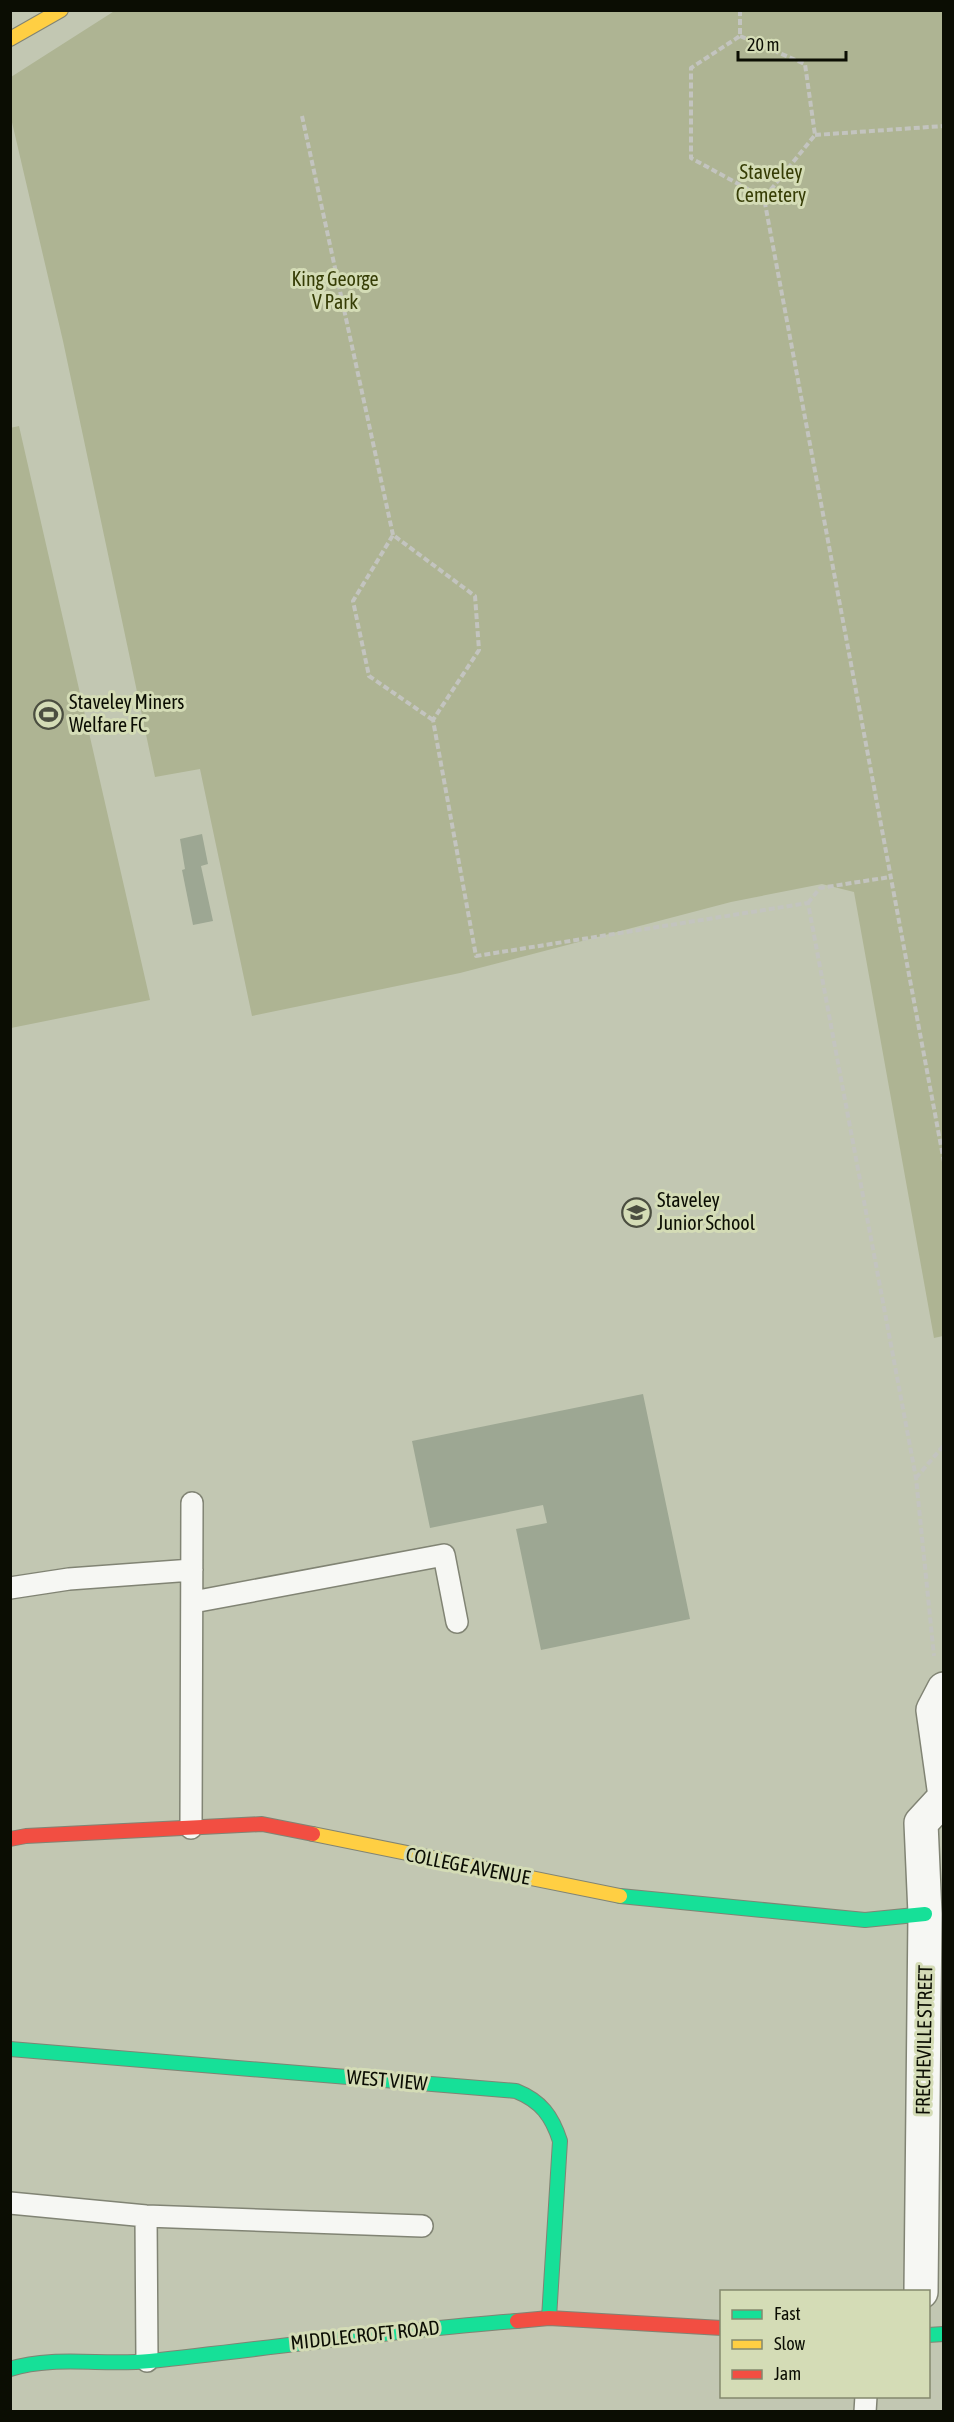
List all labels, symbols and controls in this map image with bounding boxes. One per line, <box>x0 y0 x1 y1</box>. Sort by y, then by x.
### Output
scale bar <box>738 24 846 62</box>
text: 20 m <box>747 34 779 55</box>
park label: Staveley Cemetery <box>736 160 806 206</box>
park label: King George V Park <box>292 267 379 313</box>
place label: Staveley Miners Welfare FC <box>69 690 184 736</box>
sports icon: Staveley Miners Welfare FC <box>32 698 64 730</box>
place label: Staveley Junior School <box>657 1188 756 1234</box>
school or university icon: Staveley Junior School <box>620 1196 652 1228</box>
street label: COLLEGE AVENUE <box>404 1842 533 1889</box>
street label: FRECHEVILLE STREET <box>911 1964 936 2115</box>
street label: WEST VIEW <box>346 2065 429 2095</box>
legend <box>720 2290 930 2398</box>
text: Fast <box>774 2303 801 2324</box>
street label: MIDDLECROFT ROAD <box>289 2315 441 2354</box>
text: Slow <box>774 2333 805 2354</box>
text: Jam <box>774 2363 801 2384</box>

